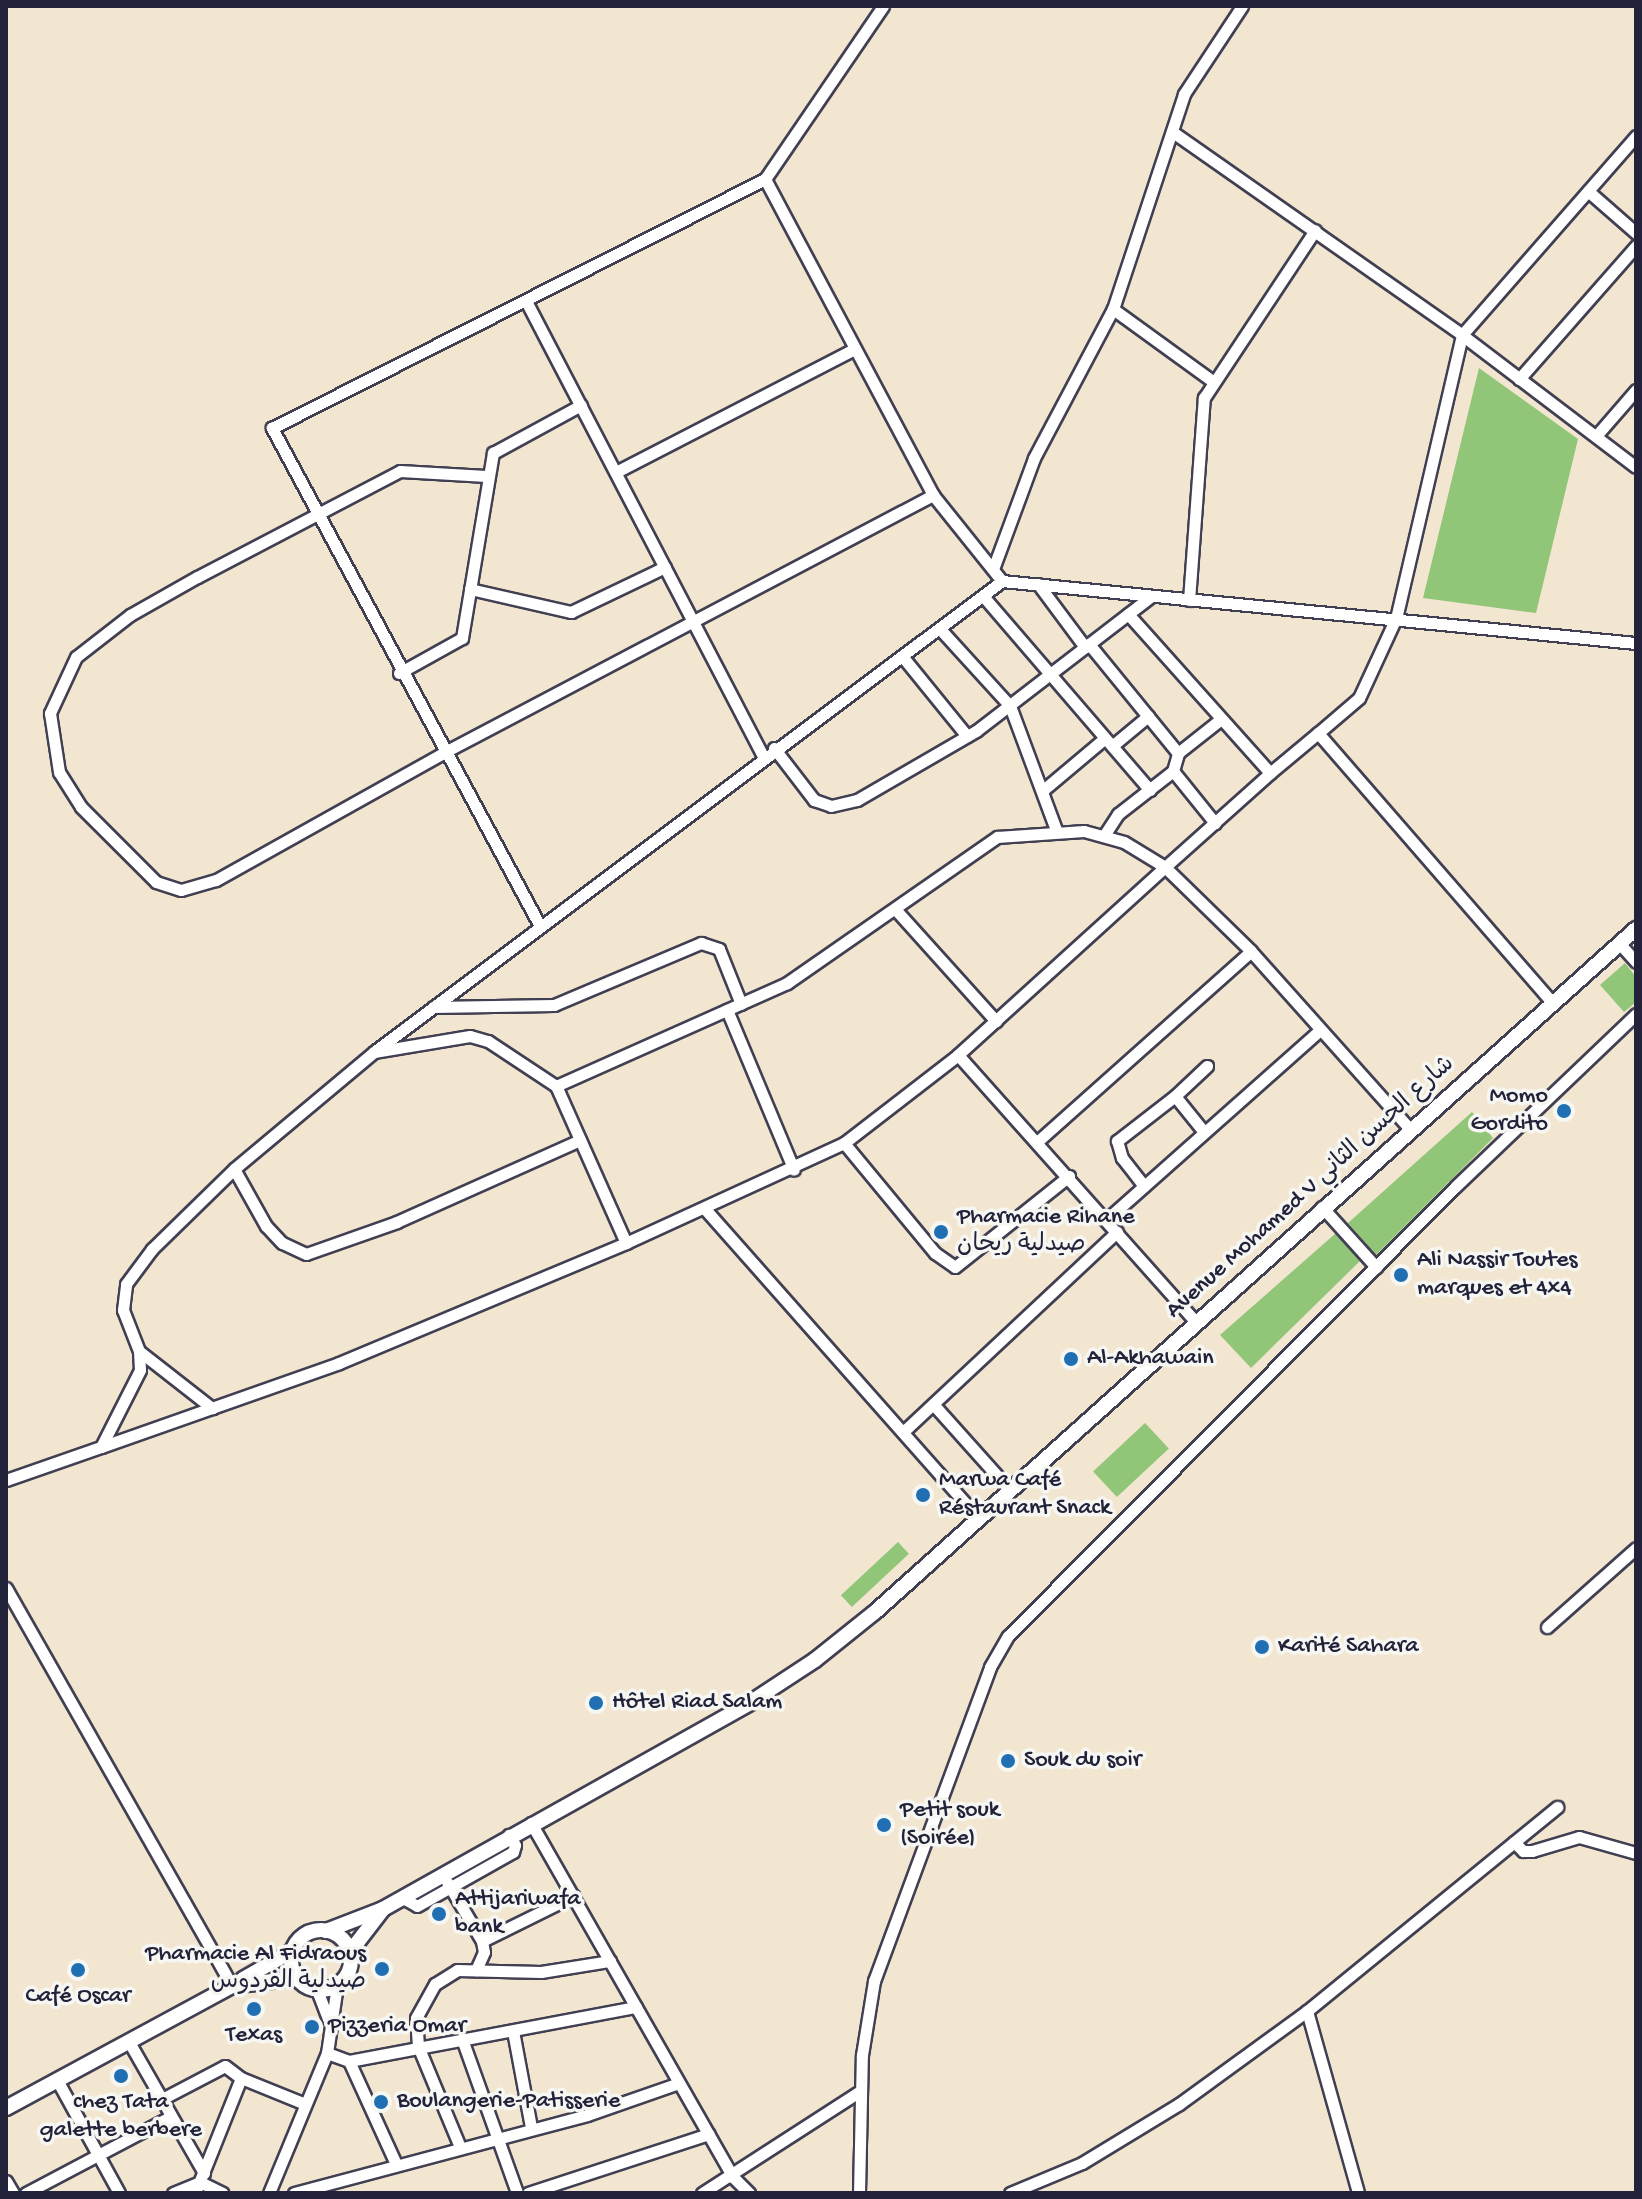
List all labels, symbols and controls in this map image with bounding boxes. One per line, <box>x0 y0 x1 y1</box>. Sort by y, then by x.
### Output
street label: Avenue Mohamed V شارع الحسن الثاني <box>1161 1051 1461 1325</box>
place label: Momo Gordito <box>1470 1083 1548 1139</box>
marker: Momo Gordito <box>1555 1102 1573 1120</box>
place label: Pharmacie Rihane صيدلية ريحان <box>957 1204 1135 1260</box>
marker: Pharmacie Rihane صيدلية ريحان <box>932 1223 950 1241</box>
place label: Ali Nassir Toutes marques et 4x4 <box>1417 1247 1577 1303</box>
marker: Ali Nassir Toutes marques et 4x4 <box>1392 1266 1410 1284</box>
place label: Al-Akhawain <box>1087 1345 1214 1373</box>
marker: Al-Akhawain <box>1062 1350 1080 1368</box>
place label: Marwa Café Réstaurant Snack <box>939 1467 1111 1523</box>
marker: Marwa Café Réstaurant Snack <box>914 1486 932 1504</box>
place label: Karité Sahara <box>1278 1633 1419 1661</box>
marker: Karité Sahara <box>1253 1638 1271 1656</box>
place label: Hôtel Riad Salam <box>612 1689 782 1717</box>
marker: Hôtel Riad Salam <box>587 1694 605 1712</box>
place label: Souk du soir <box>1024 1747 1141 1775</box>
marker: Souk du soir <box>999 1752 1017 1770</box>
place label: Petit souk (Soirée) <box>900 1797 999 1853</box>
marker: Petit souk (Soirée) <box>875 1816 893 1834</box>
place label: Attijariwafa bank <box>455 1886 581 1942</box>
marker: Attijariwafa bank <box>430 1905 448 1923</box>
place label: Pharmacie Al Fidraous صيدلية الفردوس <box>145 1941 366 1997</box>
marker: Pharmacie Al Fidraous صيدلية الفردوس <box>373 1960 391 1978</box>
marker: Café Oscar <box>69 1961 87 1979</box>
place label: Café Oscar <box>25 1983 131 2011</box>
marker: Texas <box>245 2000 263 2018</box>
place label: Pizzeria Omar <box>328 2013 466 2041</box>
marker: Pizzeria Omar <box>303 2018 321 2036</box>
place label: Texas <box>226 2022 282 2050</box>
marker: chez Tata galette berbere <box>112 2067 130 2085</box>
place label: Boulangerie-Patisserie <box>397 2088 620 2116</box>
place label: chez Tata galette berbere <box>40 2089 202 2145</box>
marker: Boulangerie-Patisserie <box>372 2093 390 2111</box>

